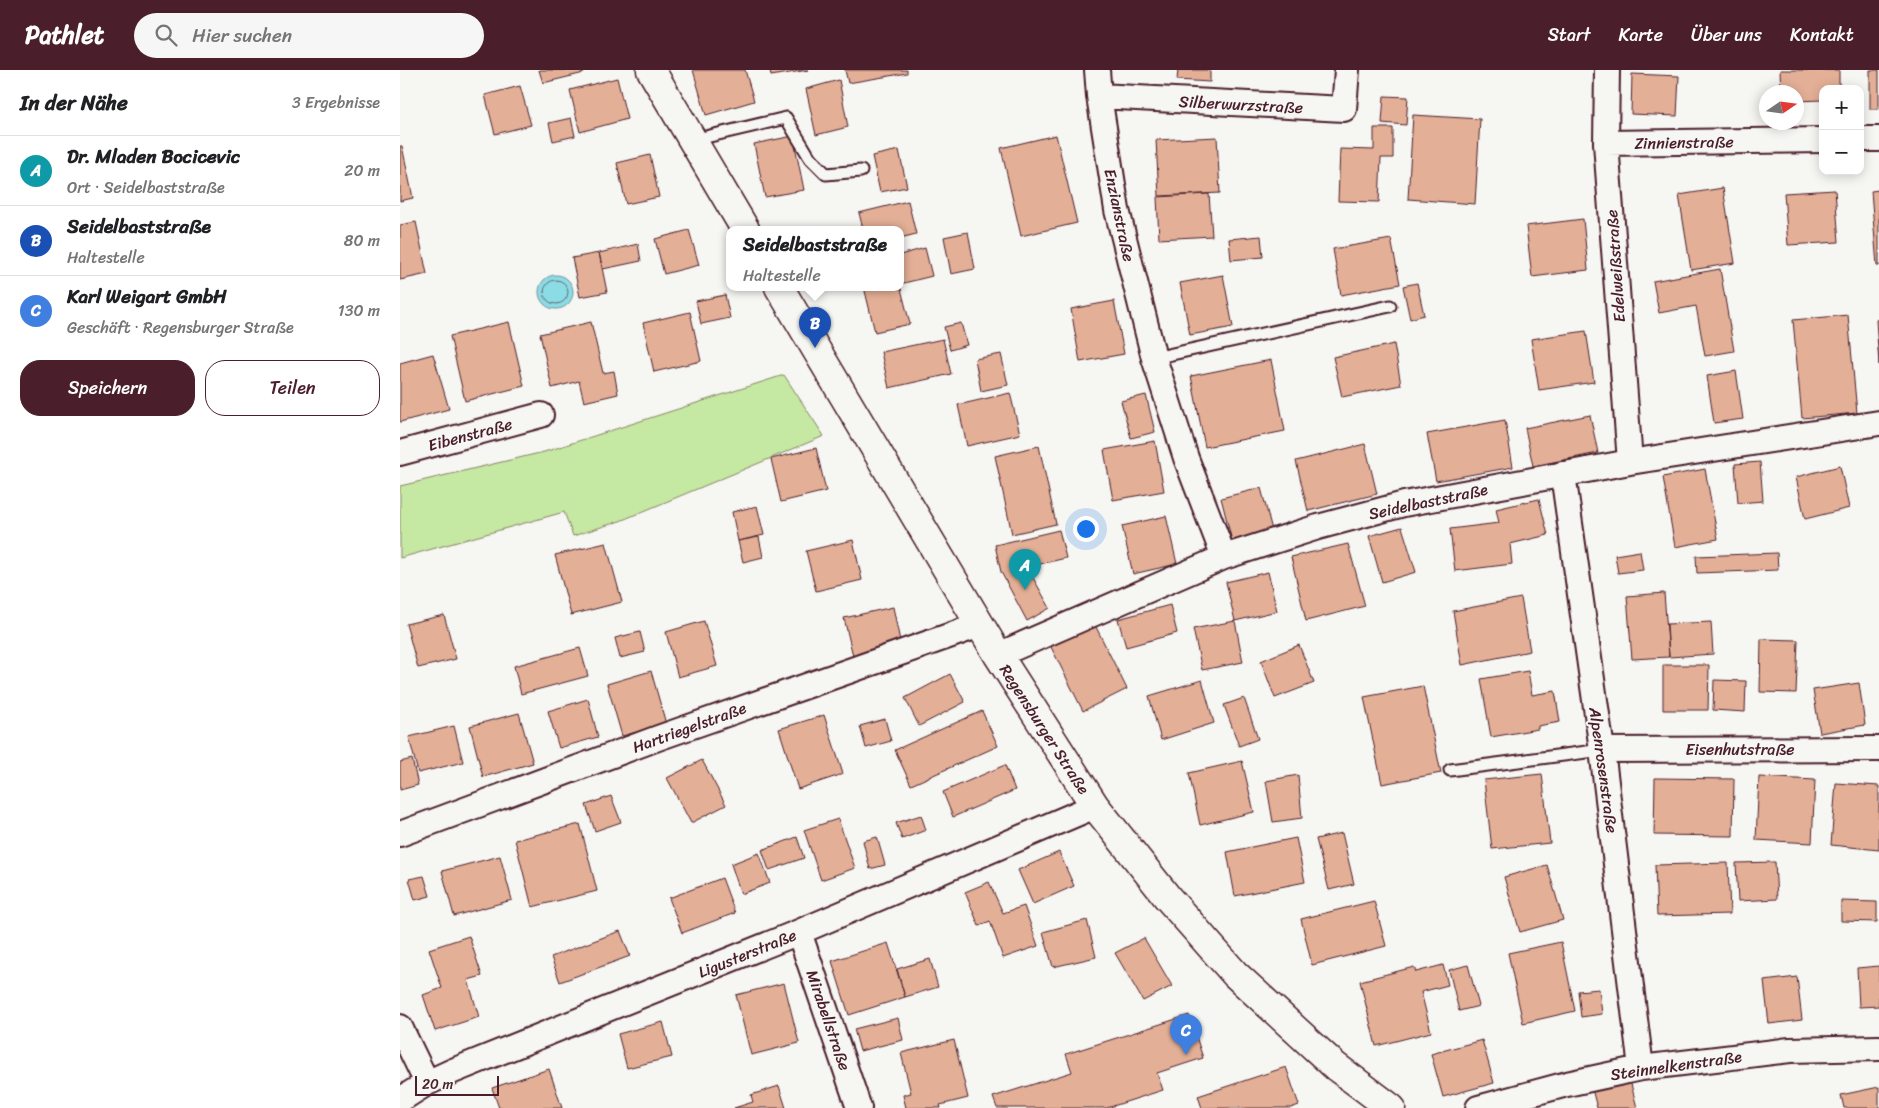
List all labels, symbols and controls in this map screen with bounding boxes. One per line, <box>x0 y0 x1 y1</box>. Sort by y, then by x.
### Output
search box <box>134 13 484 58</box>
text: Pathlet <box>25 14 104 56</box>
text: Hier suchen <box>192 19 292 52</box>
text: Start <box>1548 19 1591 51</box>
text: Karte <box>1619 19 1663 51</box>
text: Über uns <box>1691 19 1762 51</box>
text: Kontakt <box>1790 19 1854 51</box>
icon: search <box>152 21 180 49</box>
text: In der Nähe <box>20 84 128 122</box>
north arrow <box>1759 85 1804 130</box>
map controls <box>1819 85 1864 175</box>
button: + <box>1819 85 1864 130</box>
street label: Silberwurzstraße <box>1178 87 1304 122</box>
text: 3 Ergebnisse <box>292 88 380 117</box>
street label: Zinnienstraße <box>1634 127 1734 158</box>
button: − <box>1819 130 1864 175</box>
text: Dr. Mladen Bocicevic <box>67 140 240 173</box>
text: A <box>31 156 41 185</box>
text: 20 m <box>344 156 380 185</box>
street label: Enzianstraße <box>1096 166 1144 264</box>
text: Ort · Seidelbaststraße <box>67 173 225 202</box>
street label: Edelweißstraße <box>1597 209 1634 323</box>
text: Seidelbaststraße <box>67 210 211 243</box>
text: B <box>31 226 41 255</box>
text: 80 m <box>344 226 380 255</box>
popup <box>726 226 904 291</box>
text: Seidelbaststraße <box>743 228 887 261</box>
text: Haltestelle <box>67 243 145 272</box>
text: Haltestelle <box>743 261 821 290</box>
text: Karl Weigart GmbH <box>67 280 227 313</box>
text: C <box>31 296 41 325</box>
text: 130 m <box>338 296 380 325</box>
pin: B <box>799 307 831 348</box>
text: Geschäft · Regensburger Straße <box>67 313 294 342</box>
button: Speichern <box>20 360 195 416</box>
button: Teilen <box>205 360 380 416</box>
street label: Eibenstraße <box>425 409 516 460</box>
street label: Seidelbaststraße <box>1366 475 1491 528</box>
your location <box>1073 516 1099 542</box>
pin: A <box>1009 549 1041 590</box>
street label: Regensburger Straße <box>991 658 1098 801</box>
street label: Hartriegelstraße <box>628 693 750 762</box>
street label: Alpenrosenstraße <box>1580 704 1627 835</box>
street label: Eisenhutstraße <box>1685 735 1795 764</box>
street label: Ligusterstraße <box>693 920 801 986</box>
street label: Mirabellstraße <box>798 966 859 1075</box>
pin: C <box>1170 1014 1202 1055</box>
street label: Steinnelkenstraße <box>1609 1042 1744 1089</box>
text: 20 m <box>422 1072 453 1097</box>
scale bar <box>415 1073 499 1096</box>

